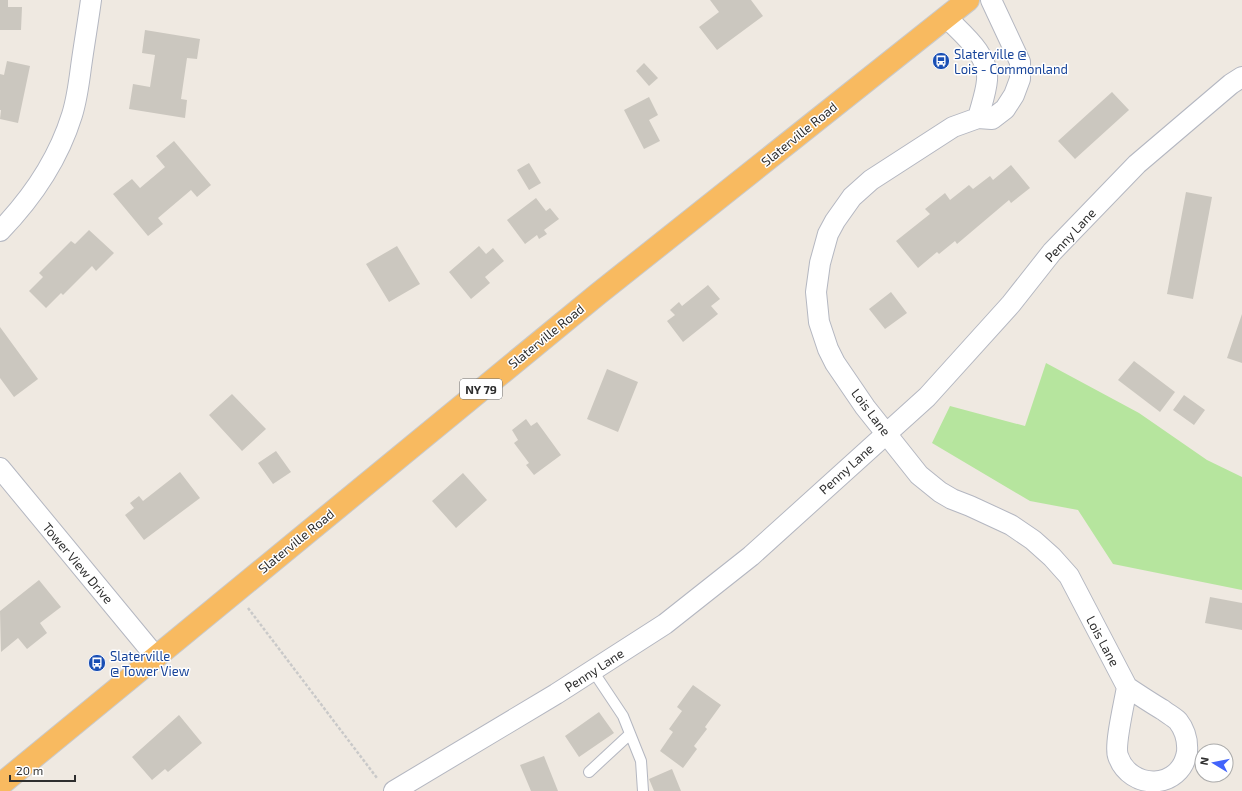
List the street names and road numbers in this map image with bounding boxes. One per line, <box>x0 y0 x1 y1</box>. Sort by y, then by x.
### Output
street label: Slaterville Road <box>758 98 840 170</box>
street label: Penny Lane <box>1041 205 1099 265</box>
street label: Slaterville Road <box>505 300 587 372</box>
road number: NY 79 <box>460 379 502 399</box>
street label: Lois Lane <box>848 385 894 439</box>
street label: Penny Lane <box>816 440 876 498</box>
street label: Slaterville Road <box>255 505 337 577</box>
street label: Tower View Drive <box>39 519 117 607</box>
street label: Lois Lane <box>1083 613 1123 669</box>
street label: Penny Lane <box>561 645 627 695</box>

